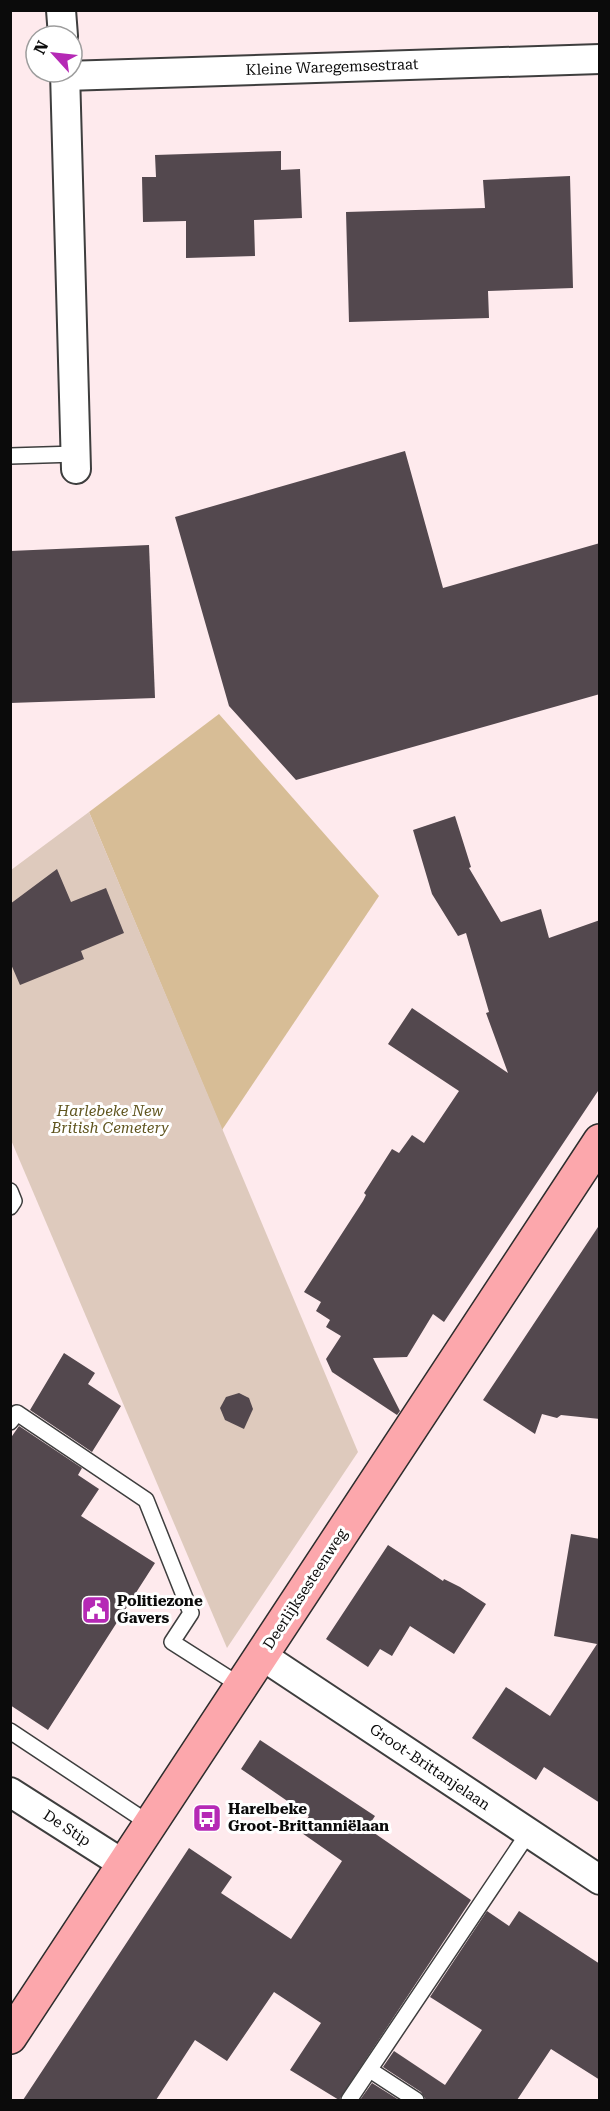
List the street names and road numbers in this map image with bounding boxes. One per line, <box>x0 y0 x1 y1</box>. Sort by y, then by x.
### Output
street label: Kleine Waregemsestraat <box>245 55 419 79</box>
street label: Deerlijksesteenweg <box>259 1525 351 1653</box>
street label: Groot-Brittanjelaan <box>366 1720 494 1814</box>
street label: De Stip <box>40 1806 94 1850</box>

